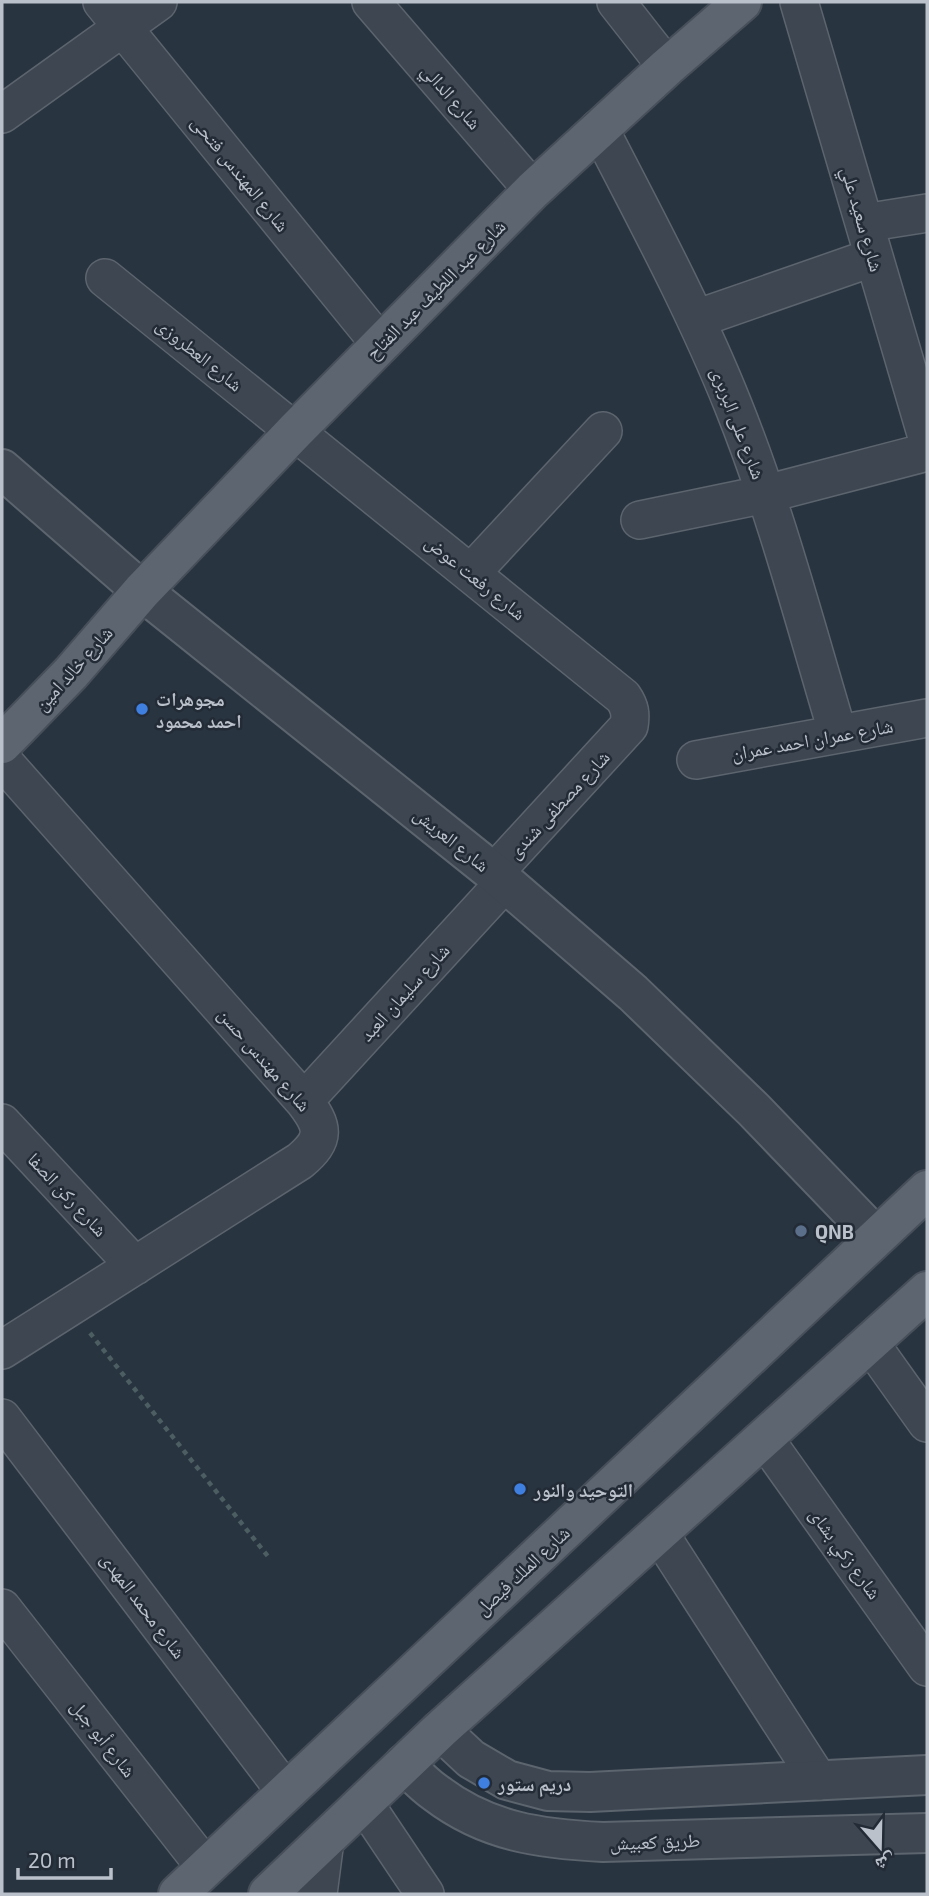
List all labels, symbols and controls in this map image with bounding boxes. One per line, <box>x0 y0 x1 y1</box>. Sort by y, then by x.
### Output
street label: شارع الدالي <box>414 58 487 137</box>
street label: شارع المهندس فتحى <box>186 110 295 236</box>
street label: شارع سعيد علي <box>832 164 889 275</box>
street label: شارع عبد اللطيف عبد الفتاح <box>360 214 510 364</box>
street label: شارع العطروزى <box>152 312 248 397</box>
street label: شارع على البربرى <box>706 364 771 483</box>
street label: شارع رفعت عوض <box>420 529 531 625</box>
street label: شارع خالد امين <box>29 621 118 716</box>
place label: مجوهرات احمد محمود <box>156 687 242 732</box>
marker: مجوهرات احمد محمود <box>134 701 150 717</box>
street label: شارع عمران احمد عمران <box>729 713 895 766</box>
street label: شارع مصطفى شندى <box>502 745 615 863</box>
street label: شارع العريش <box>409 802 494 877</box>
street label: شارع سليمان العبد <box>354 938 455 1046</box>
street label: شارع مهندس حسن <box>213 1002 316 1116</box>
street label: شارع ركن الصفا <box>23 1147 113 1241</box>
place label: QNB <box>815 1220 854 1244</box>
marker: QNB <box>793 1223 809 1239</box>
place label: التوحيد والنور <box>533 1478 633 1501</box>
marker: التوحيد والنور <box>512 1481 528 1497</box>
street label: شارع زكي بشاى <box>801 1503 887 1606</box>
street label: شارع الملك فيصل <box>470 1521 575 1620</box>
street label: شارع محمد المهدى <box>96 1547 191 1663</box>
street label: شارع أبو جبل <box>66 1695 141 1782</box>
place label: دريم ستور <box>497 1772 571 1797</box>
marker: دريم ستور <box>476 1775 492 1791</box>
north arrow <box>845 1812 915 1882</box>
street label: طريق كعبيش <box>609 1828 701 1855</box>
scale bar <box>18 1836 110 1880</box>
text: 20 m <box>28 1847 76 1872</box>
text: ش <box>872 1848 899 1878</box>

